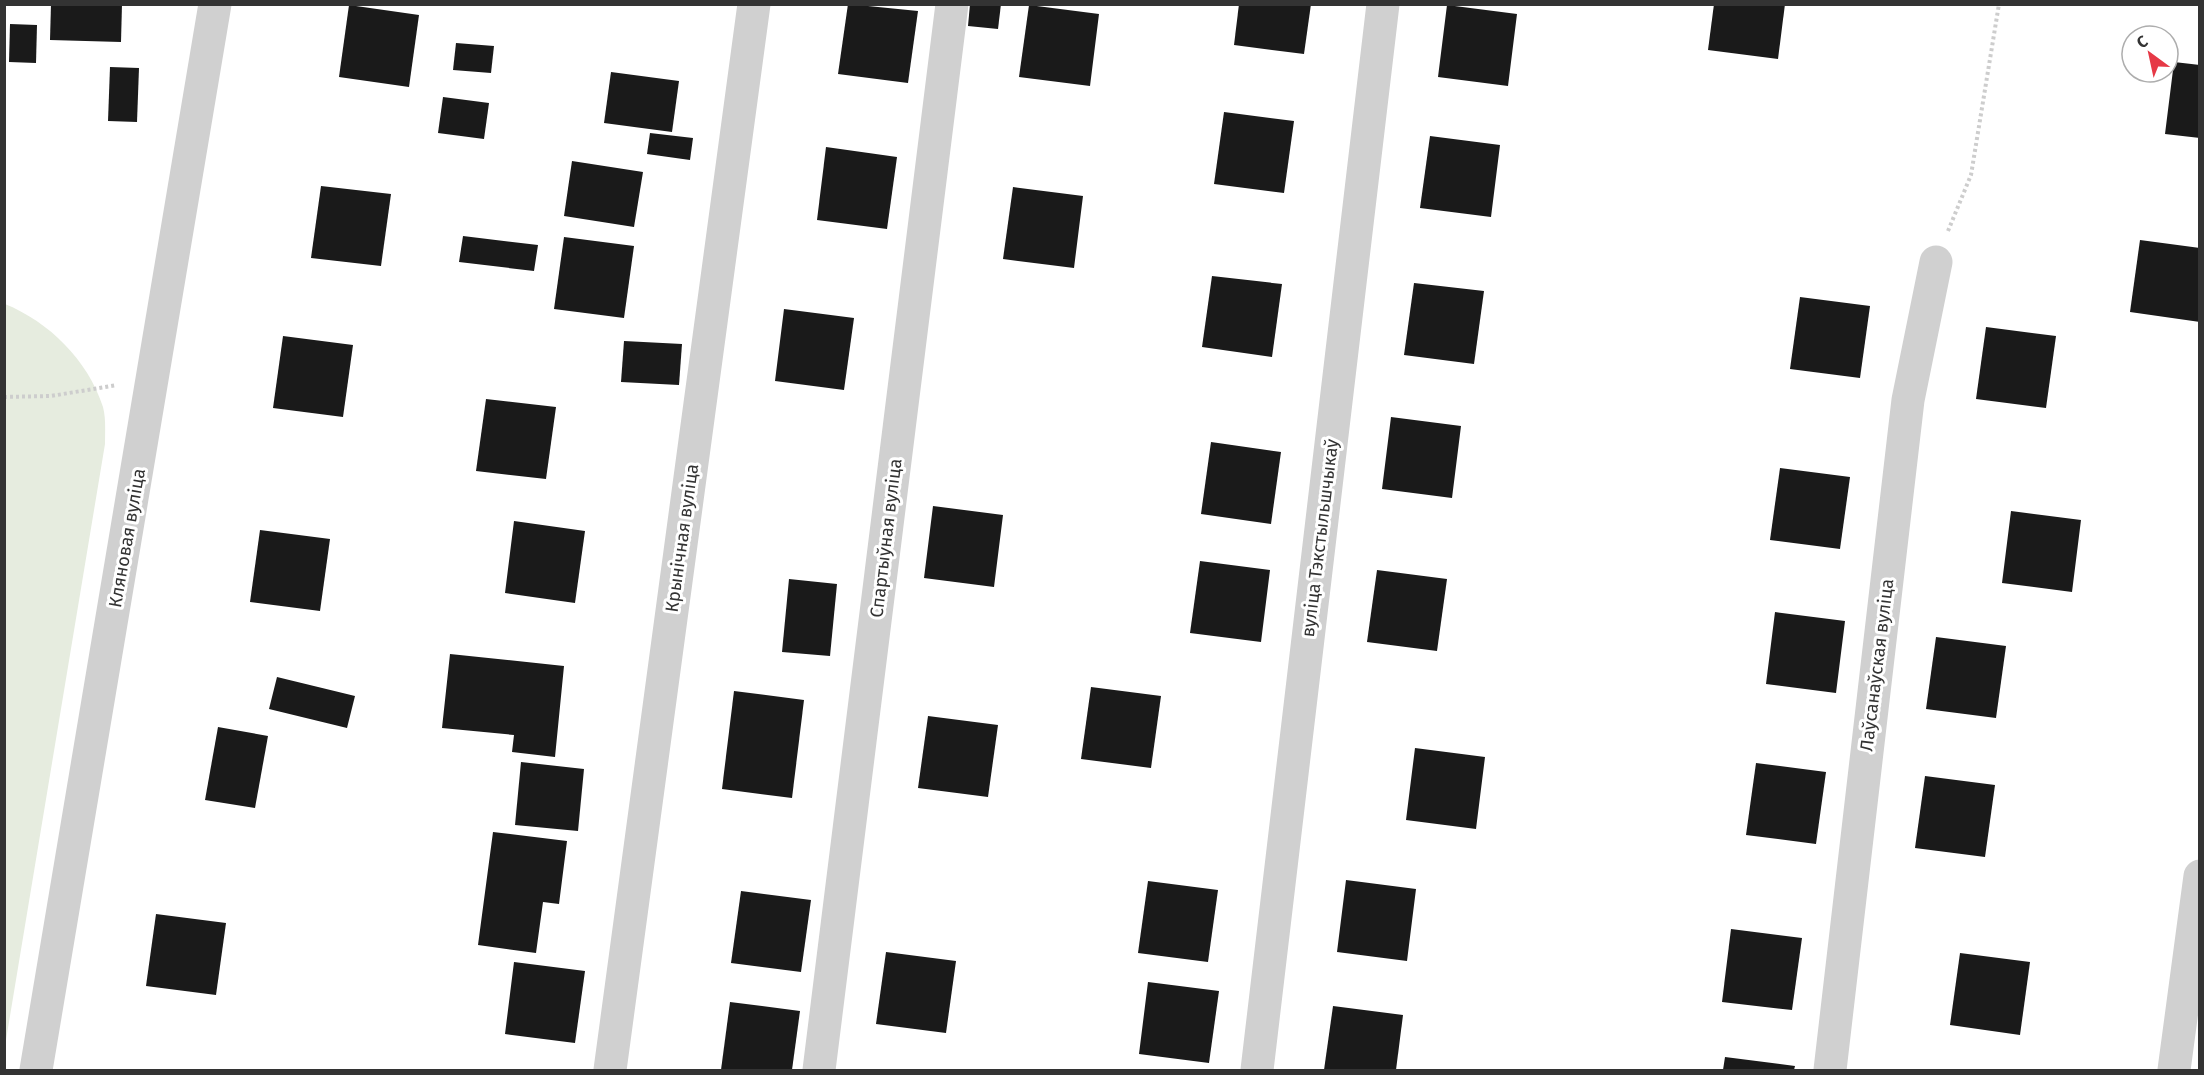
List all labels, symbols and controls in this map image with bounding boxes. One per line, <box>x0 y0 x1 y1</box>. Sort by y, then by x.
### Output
north arrow <box>2120 24 2180 84</box>
text: С <box>2133 31 2152 52</box>
street label: вуліца Тэкстыльшчыкаў <box>1297 437 1343 638</box>
street label: Спартыўная вуліца <box>865 457 907 619</box>
street label: Крынічная вуліца <box>661 462 703 614</box>
street label: Кляновая вуліца <box>104 467 150 609</box>
street label: Лаўсанаўская вуліца <box>1855 577 1899 753</box>

